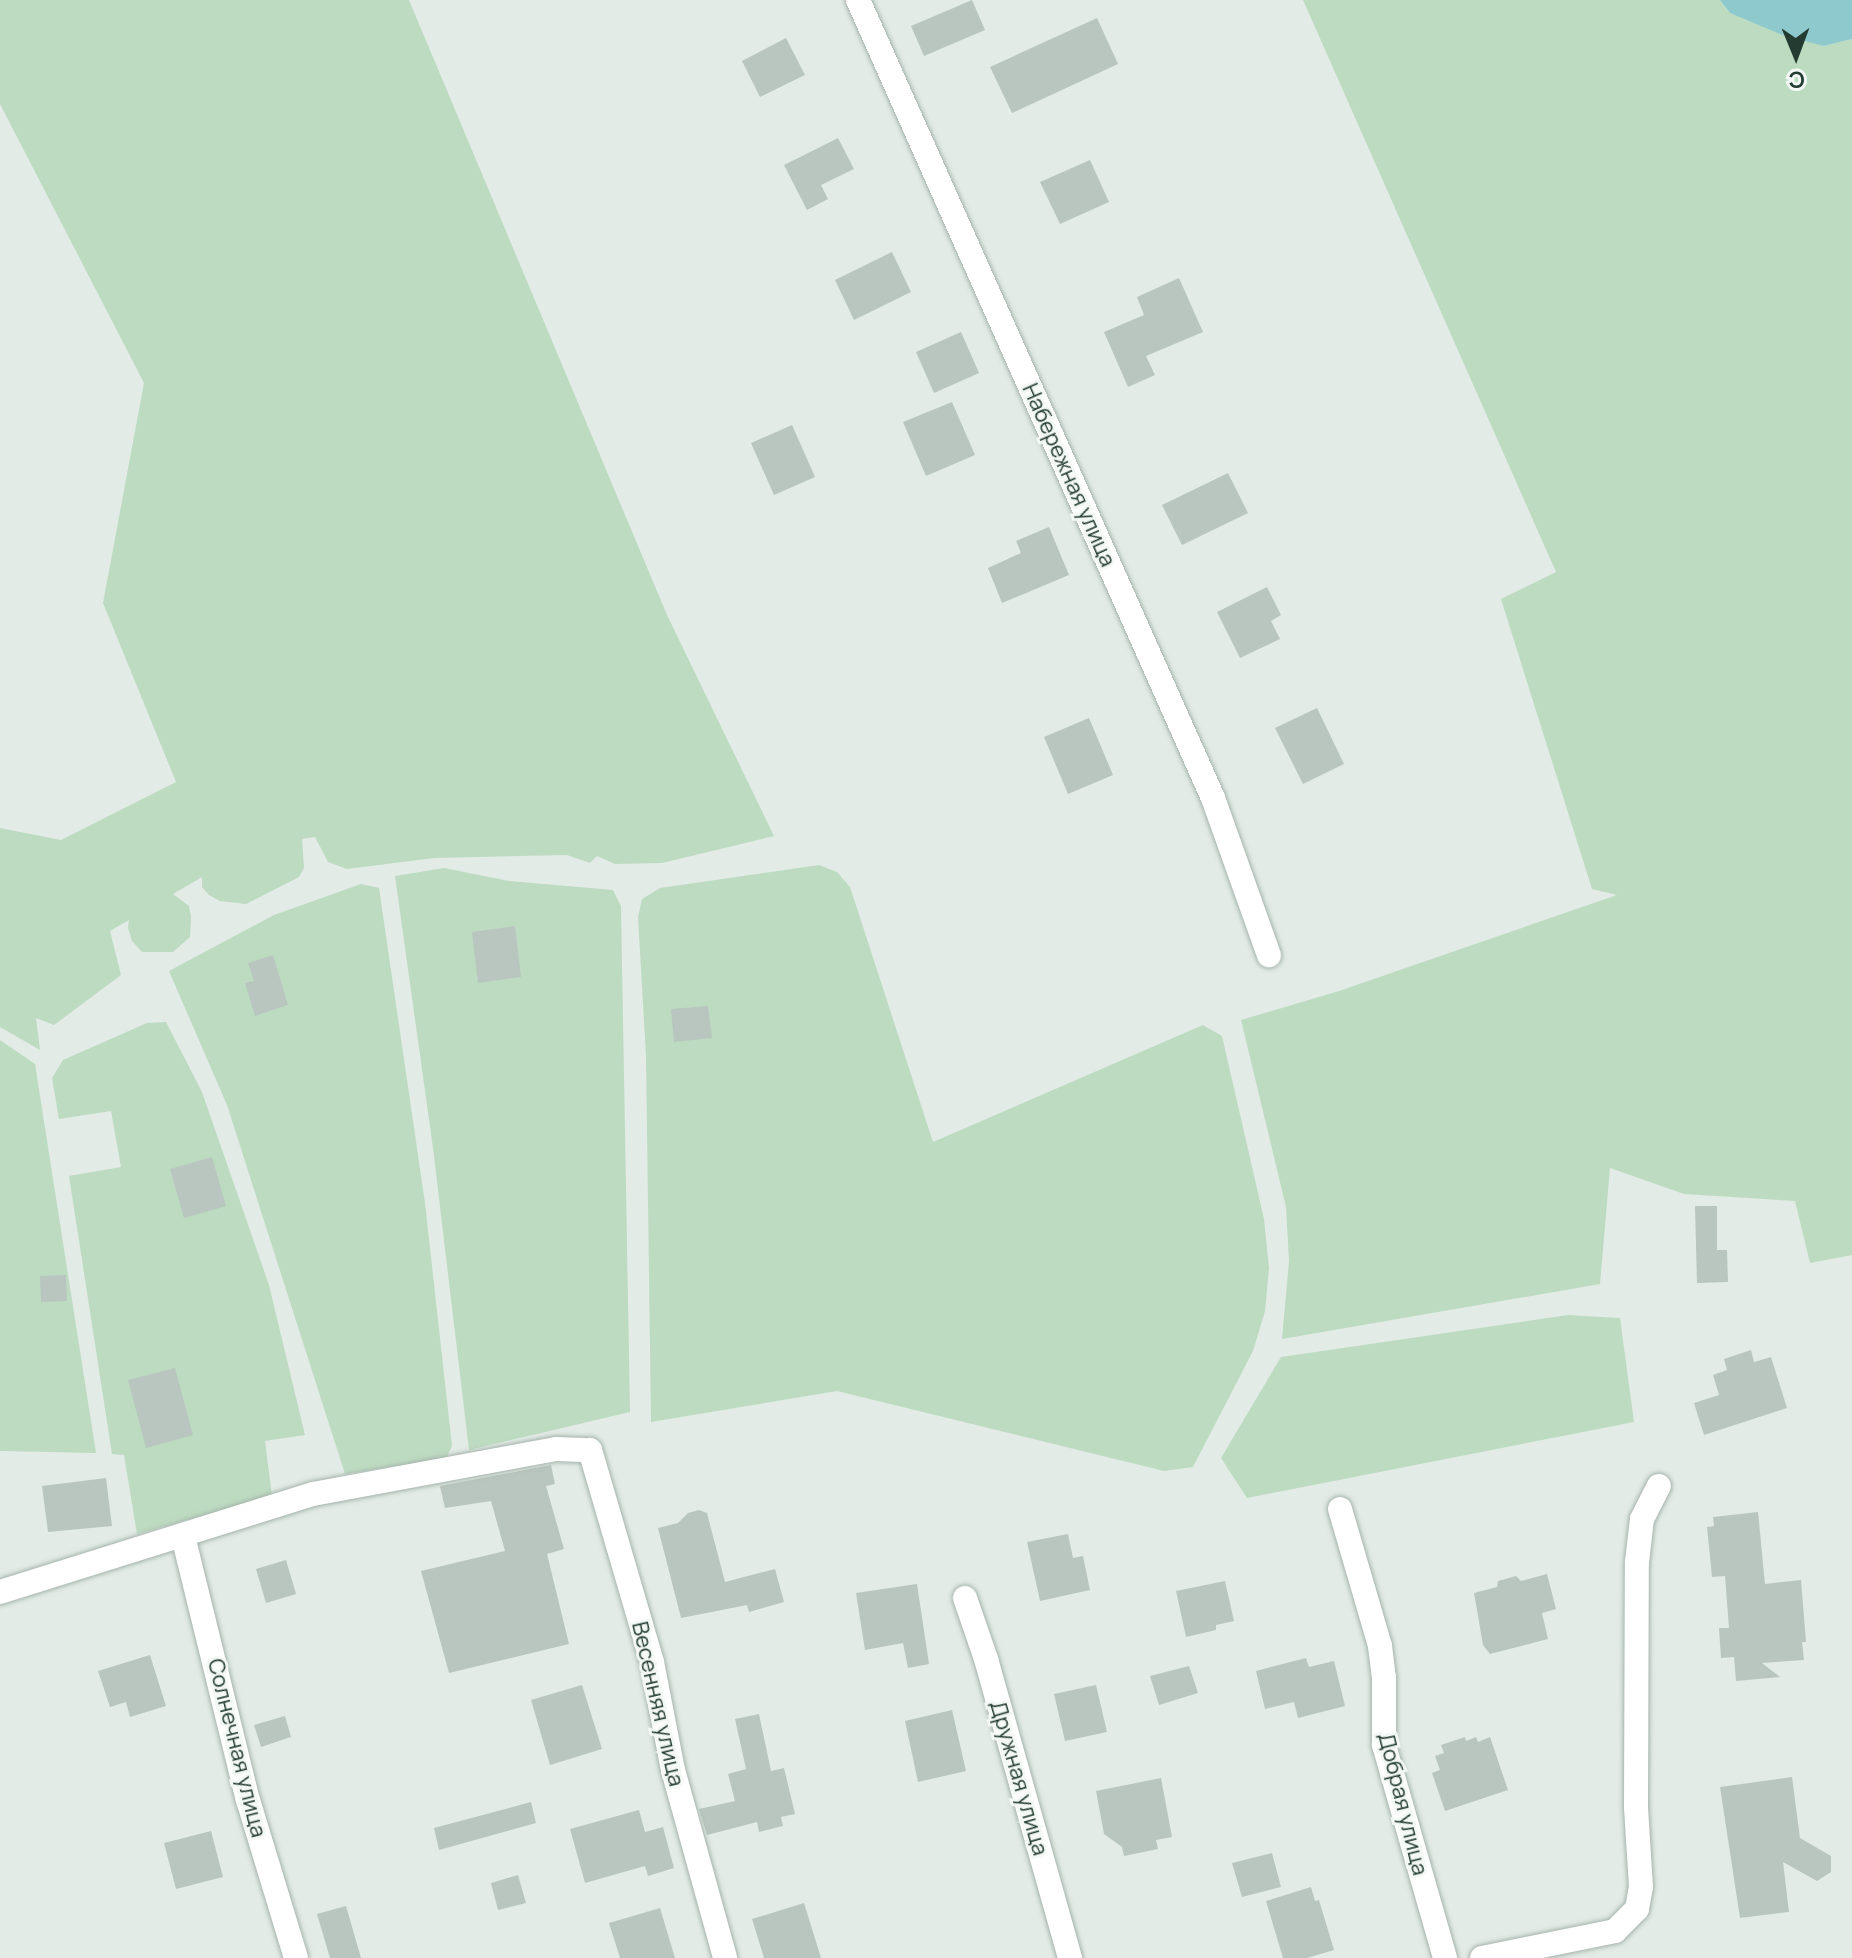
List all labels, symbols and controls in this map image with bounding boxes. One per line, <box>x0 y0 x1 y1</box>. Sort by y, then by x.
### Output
north arrow <box>1756 16 1836 96</box>
text: С <box>1788 65 1805 95</box>
street label: Набережная улица <box>1017 379 1121 571</box>
street label: Весенняя улица <box>626 1619 690 1789</box>
street label: Солнечная улица <box>202 1656 272 1840</box>
street label: Дружная улица <box>984 1698 1054 1858</box>
street label: Добрая улица <box>1373 1730 1433 1878</box>

